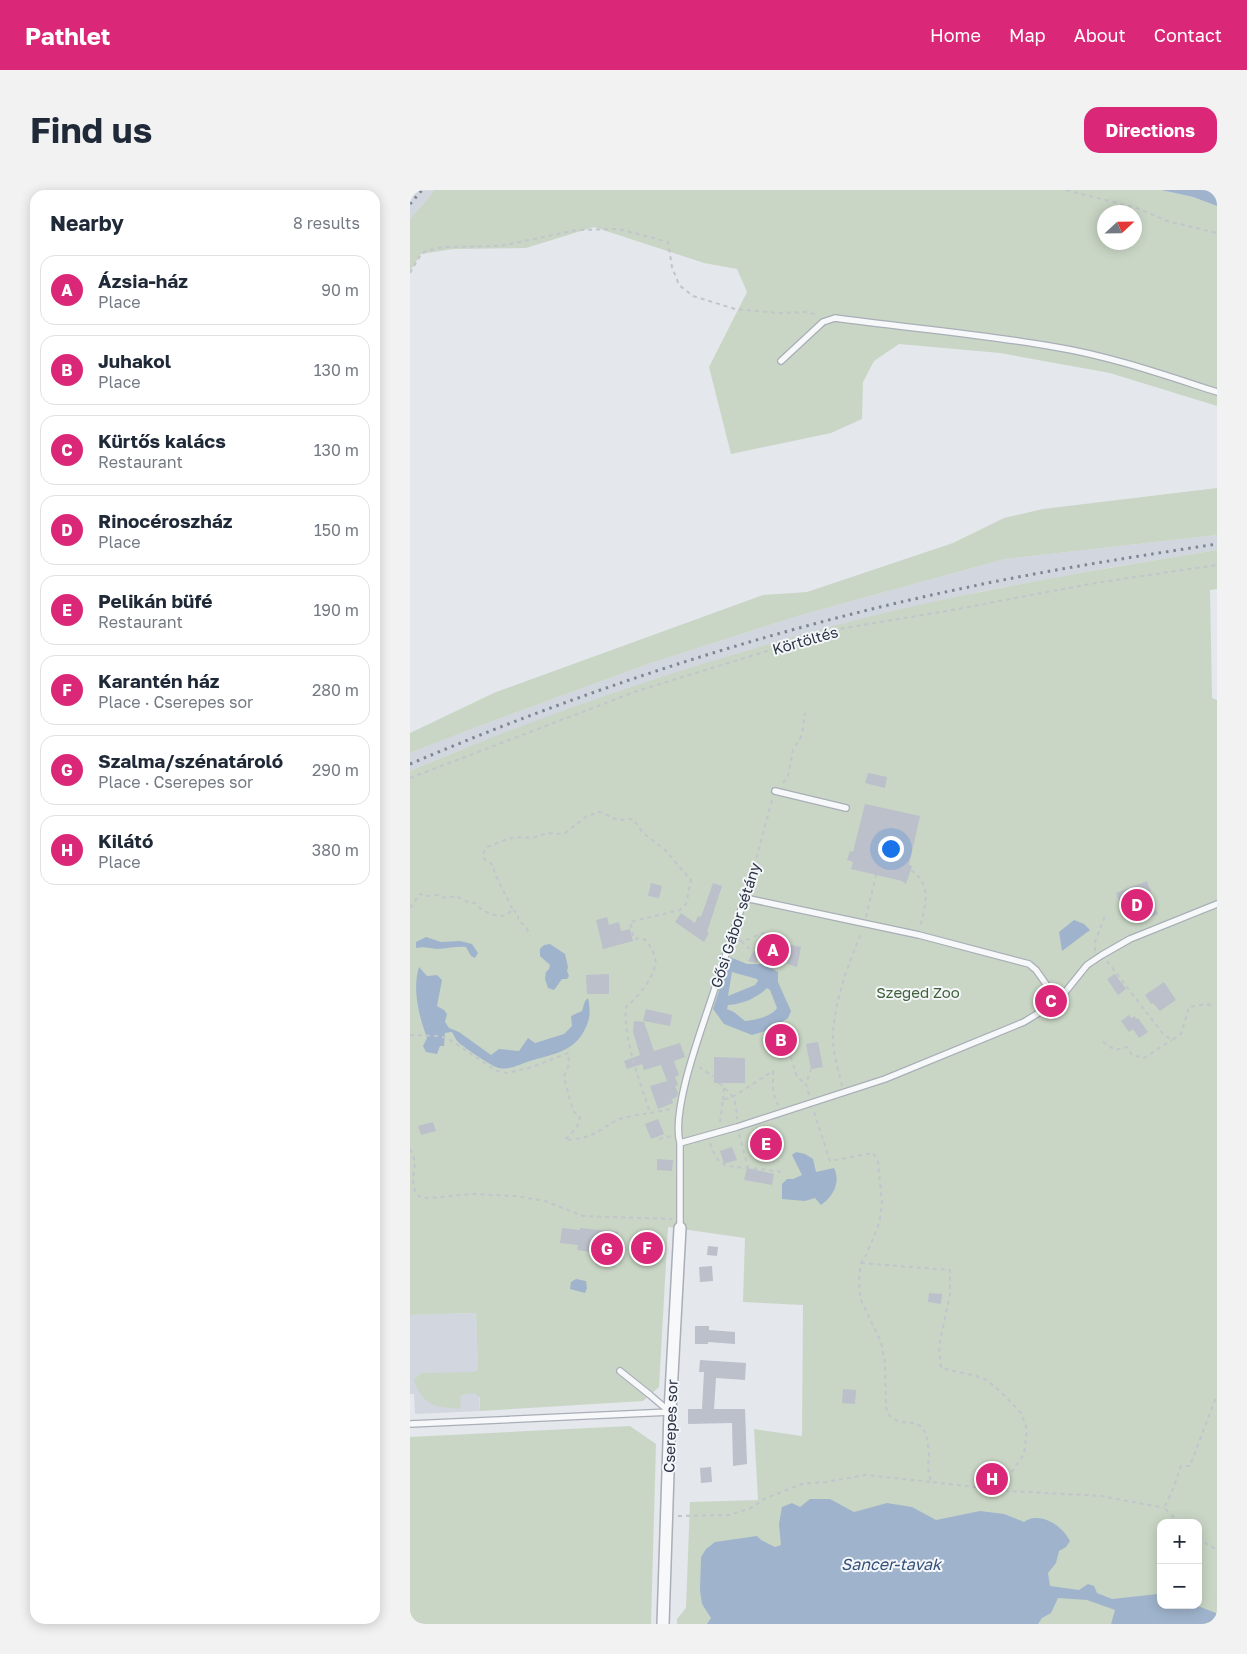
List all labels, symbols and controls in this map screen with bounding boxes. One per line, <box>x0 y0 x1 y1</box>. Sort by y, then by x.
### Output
text: Pathlet <box>25 21 110 50</box>
text: Home <box>930 24 981 46</box>
text: Map <box>1009 24 1046 46</box>
text: About <box>1074 24 1126 46</box>
text: Contact <box>1154 24 1222 46</box>
button: Directions <box>1084 107 1217 153</box>
text: Find us <box>30 109 152 151</box>
north arrow <box>1097 205 1142 250</box>
text: Nearby <box>50 210 124 236</box>
text: 8 results <box>293 213 360 233</box>
text: Ázsia-ház <box>98 269 188 292</box>
text: A <box>61 280 73 300</box>
text: 90 m <box>321 280 359 300</box>
text: Place <box>98 292 141 312</box>
text: Juhakol <box>98 349 171 372</box>
text: B <box>61 360 73 380</box>
text: 130 m <box>314 360 359 380</box>
text: Place <box>98 372 141 392</box>
text: Kürtős kalács <box>98 429 226 452</box>
text: C <box>61 440 73 460</box>
text: 130 m <box>314 440 359 460</box>
text: Restaurant <box>98 452 183 472</box>
text: Rinocéroszház <box>98 509 233 532</box>
text: D <box>61 520 73 540</box>
text: 150 m <box>314 520 359 540</box>
text: Place <box>98 532 141 552</box>
text: Pelikán büfé <box>98 589 212 612</box>
text: E <box>62 600 72 620</box>
text: 190 m <box>313 600 359 620</box>
text: Restaurant <box>98 612 183 632</box>
street label: Körtöltés <box>770 622 840 658</box>
text: Karantén ház <box>98 669 220 692</box>
text: F <box>62 680 72 700</box>
text: 280 m <box>312 680 359 700</box>
text: Place · Cserepes sor <box>98 692 253 712</box>
text: Szalma/szénatároló <box>98 749 283 772</box>
text: G <box>61 760 73 780</box>
text: 290 m <box>312 760 359 780</box>
text: Place · Cserepes sor <box>98 772 253 792</box>
text: Kilátó <box>98 829 153 852</box>
your location <box>878 836 904 862</box>
text: H <box>61 840 73 860</box>
text: 380 m <box>312 840 359 860</box>
text: Place <box>98 852 141 872</box>
street label: Gősi Gábor sétány <box>706 860 764 990</box>
pin: D <box>1121 886 1153 924</box>
pin: A <box>757 931 789 969</box>
pin: C <box>1035 982 1067 1020</box>
park label: Szeged Zoo <box>876 983 960 1001</box>
pin: B <box>765 1021 797 1059</box>
pin: E <box>750 1125 782 1163</box>
pin: F <box>631 1229 663 1267</box>
pin: G <box>591 1230 623 1268</box>
street label: Cserepes sor <box>659 1379 681 1473</box>
pin: H <box>976 1460 1008 1498</box>
map controls <box>1157 1519 1202 1609</box>
button: + <box>1157 1519 1202 1564</box>
water label: Sancer-tavak <box>841 1554 943 1574</box>
button: − <box>1157 1564 1202 1609</box>

